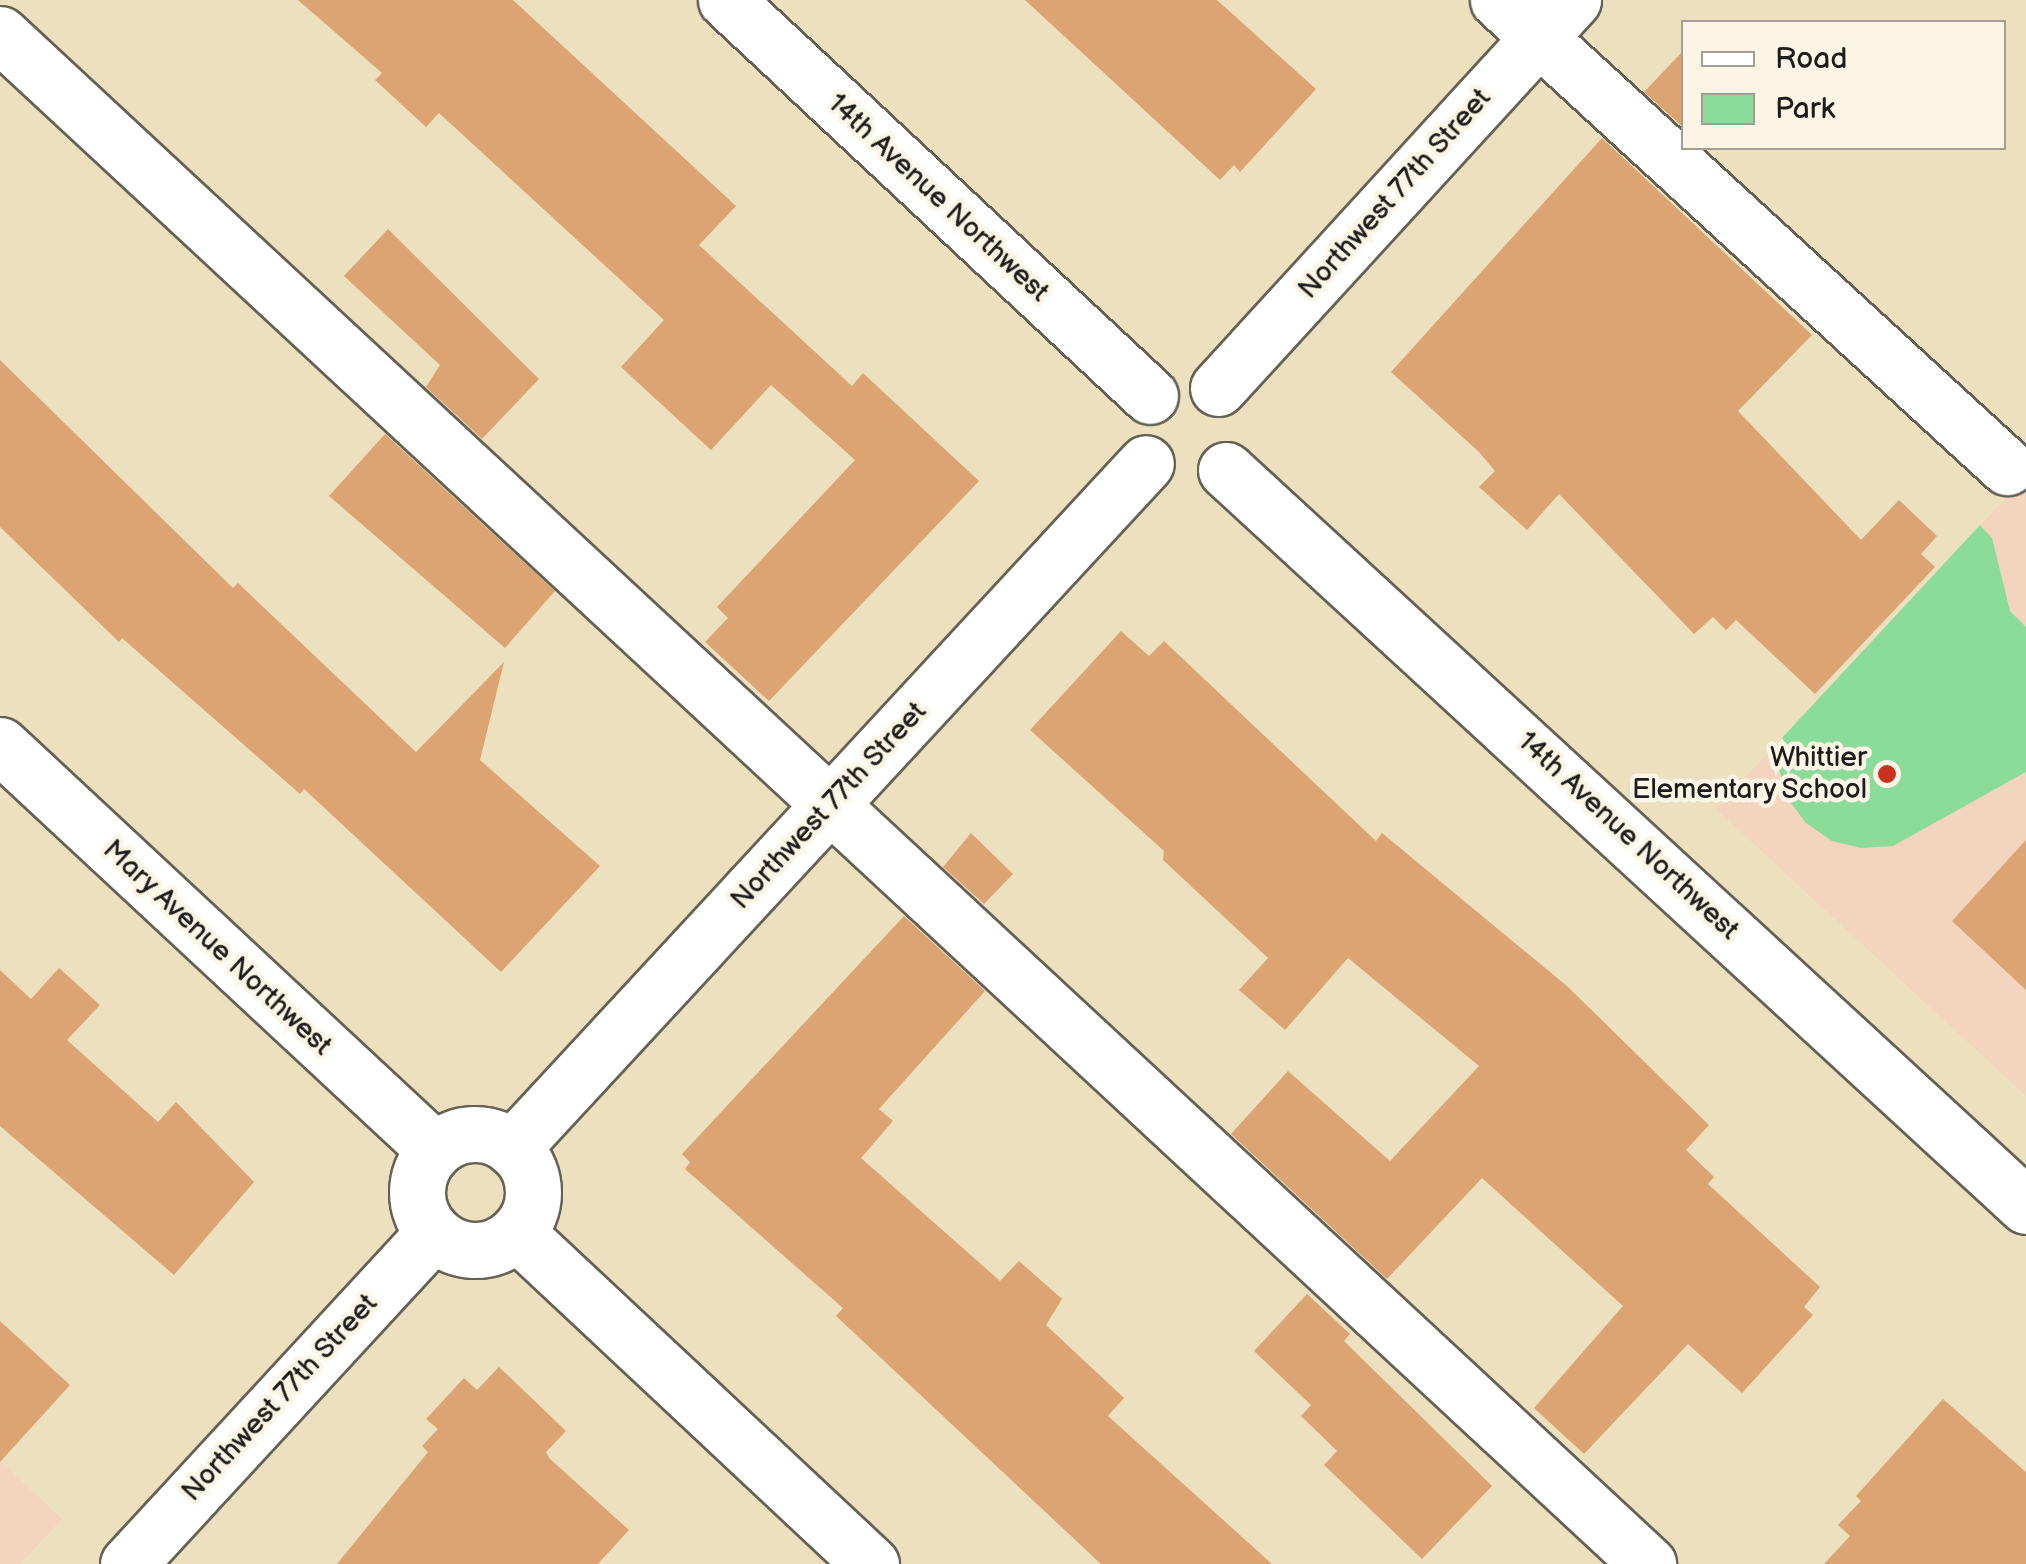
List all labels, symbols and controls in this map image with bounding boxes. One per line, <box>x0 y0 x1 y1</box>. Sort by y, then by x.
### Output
legend <box>1681 20 2006 150</box>
text: Road <box>1775 41 1848 77</box>
street label: Northwest 77th Street <box>1291 82 1499 306</box>
street label: 14th Avenue Northwest <box>821 87 1055 309</box>
text: Park <box>1775 91 1835 127</box>
street label: Northwest 77th Street <box>724 695 934 917</box>
street label: 14th Avenue Northwest <box>1511 725 1745 947</box>
place label: Whittier Elementary School <box>1630 741 1867 807</box>
marker: Whittier Elementary School <box>1876 763 1898 785</box>
street label: Mary Avenue Northwest <box>95 833 339 1063</box>
street label: Northwest 77th Street <box>175 1287 385 1509</box>

